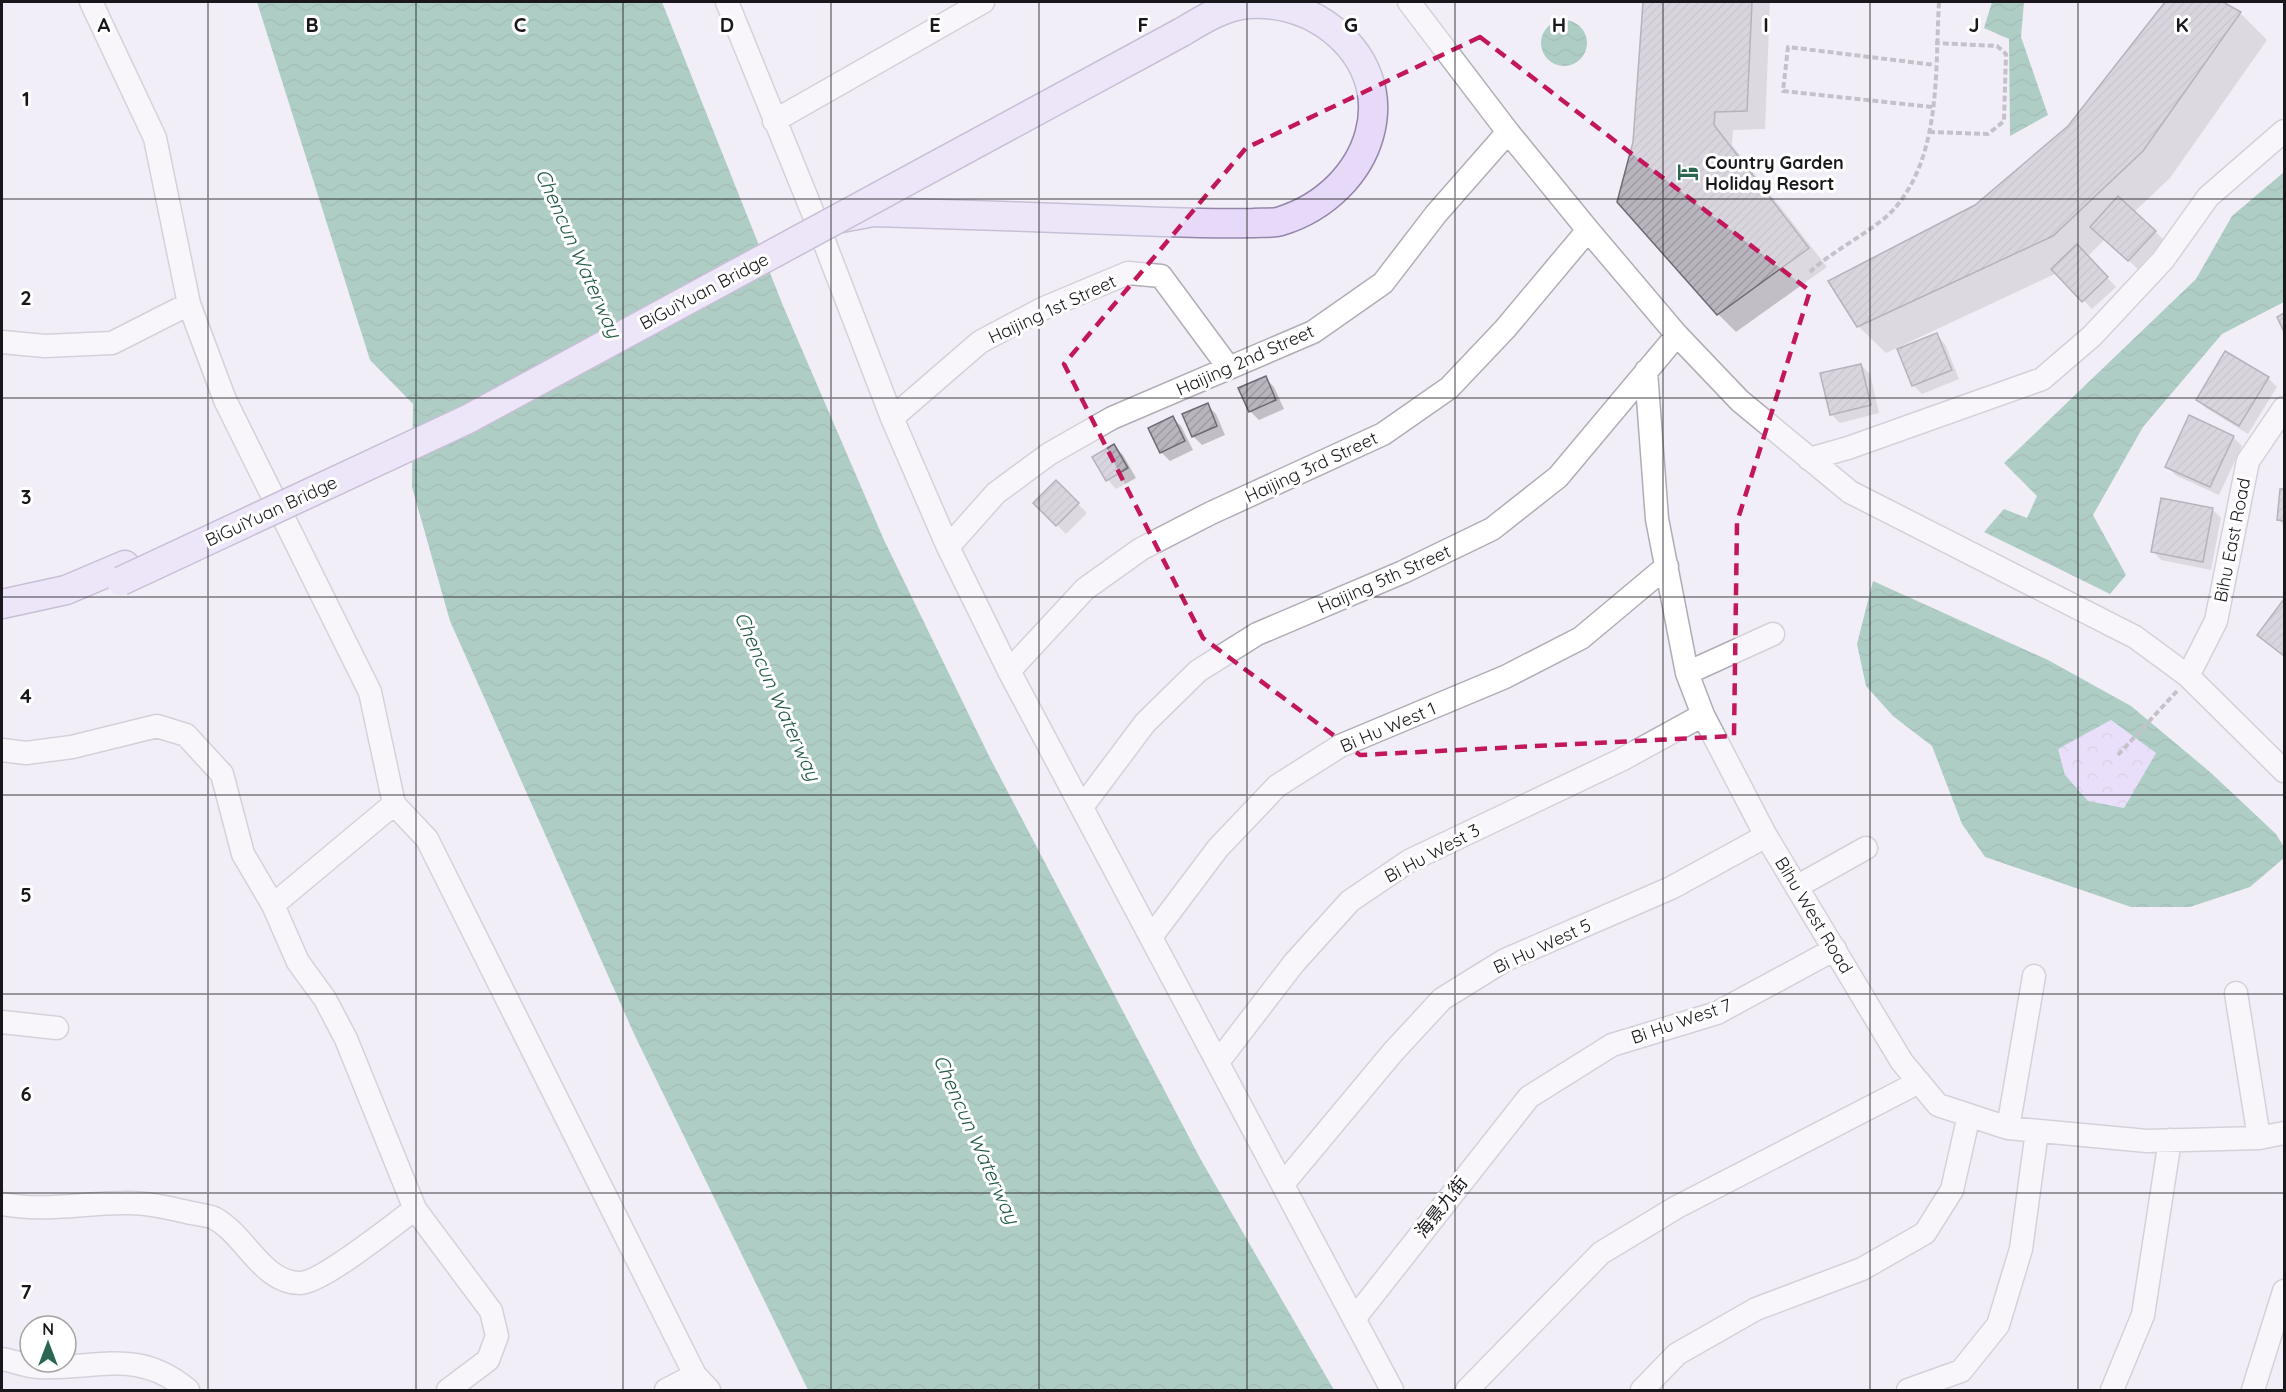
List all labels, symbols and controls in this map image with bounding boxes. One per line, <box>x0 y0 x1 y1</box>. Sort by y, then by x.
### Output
text: A <box>98 12 111 37</box>
text: B <box>305 12 319 37</box>
text: C <box>514 12 527 37</box>
text: D <box>720 12 734 37</box>
text: E <box>929 12 941 37</box>
text: F <box>1137 12 1149 37</box>
text: G <box>1344 12 1358 37</box>
text: H <box>1552 12 1566 37</box>
text: I <box>1763 12 1769 37</box>
text: J <box>1968 12 1980 37</box>
text: K <box>2175 12 2189 37</box>
text: 1 <box>22 86 30 111</box>
place label: Country Garden Holiday Resort <box>1705 151 1844 195</box>
hotel icon: Country Garden Holiday Resort <box>1676 160 1700 184</box>
water label: Chencun Waterway <box>530 165 628 343</box>
street label: BiGuiYuan Bridge <box>636 247 772 335</box>
street label: Haijing 1st Street <box>984 269 1120 349</box>
text: 2 <box>20 285 32 310</box>
street label: Haijing 2nd Street <box>1173 319 1317 401</box>
street label: Haijing 3rd Street <box>1241 426 1381 508</box>
street label: BiGuiYuan Bridge <box>201 470 341 552</box>
street label: Bihu East Road <box>2209 476 2255 604</box>
text: 3 <box>21 484 31 509</box>
street label: Haijing 5th Street <box>1314 539 1454 619</box>
water label: Chencun Waterway <box>729 608 827 786</box>
text: 4 <box>20 683 32 708</box>
street label: Bi Hu West 1 <box>1337 696 1439 758</box>
street label: Bi Hu West 3 <box>1380 818 1484 888</box>
street label: Bihu West Road <box>1770 852 1858 978</box>
text: 5 <box>20 882 32 907</box>
street label: Bi Hu West 5 <box>1489 913 1595 979</box>
street label: Bi Hu West 7 <box>1628 993 1734 1049</box>
water label: Chencun Waterway <box>928 1051 1026 1229</box>
text: 6 <box>20 1081 32 1106</box>
street label: 海景九街 <box>1410 1172 1472 1242</box>
text: 7 <box>21 1279 32 1304</box>
north arrow <box>18 1314 78 1374</box>
text: N <box>42 1319 54 1339</box>

